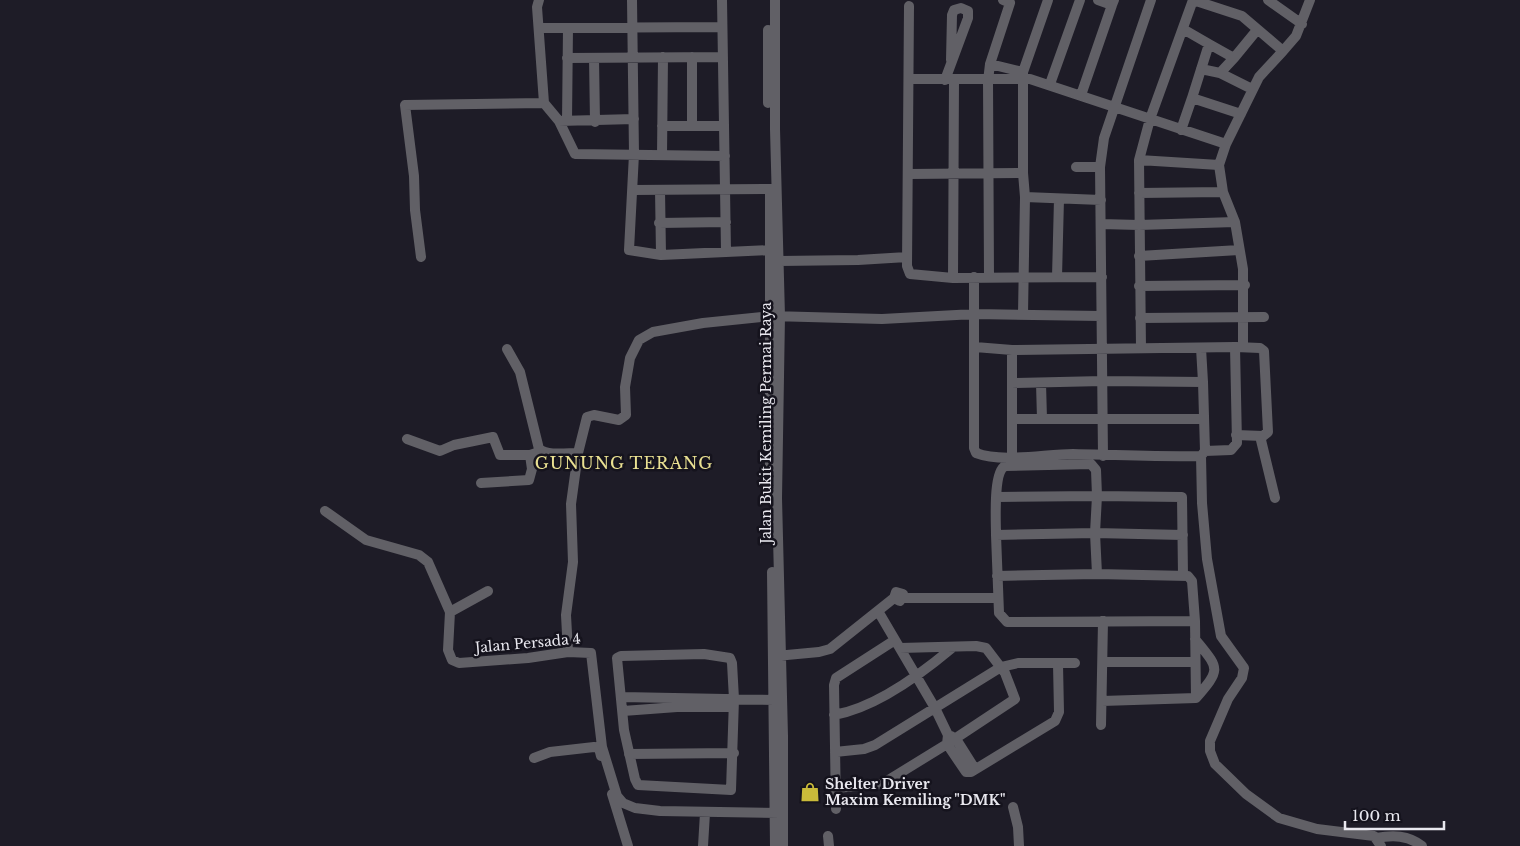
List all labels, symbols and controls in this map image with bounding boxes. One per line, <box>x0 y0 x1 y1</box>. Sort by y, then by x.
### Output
street label: Jalan Bukit Kemiling Permai Raya <box>757 302 775 546</box>
district label: GUNUNG TERANG <box>535 453 713 473</box>
street label: Jalan Persada 4 <box>472 629 582 657</box>
place label: Shelter Driver Maxim Kemiling "DMK" <box>825 775 1006 809</box>
shop icon: Shelter Driver Maxim Kemiling "DMK" <box>799 781 821 803</box>
scale bar <box>1345 798 1444 830</box>
text: 100 m <box>1352 806 1401 825</box>

